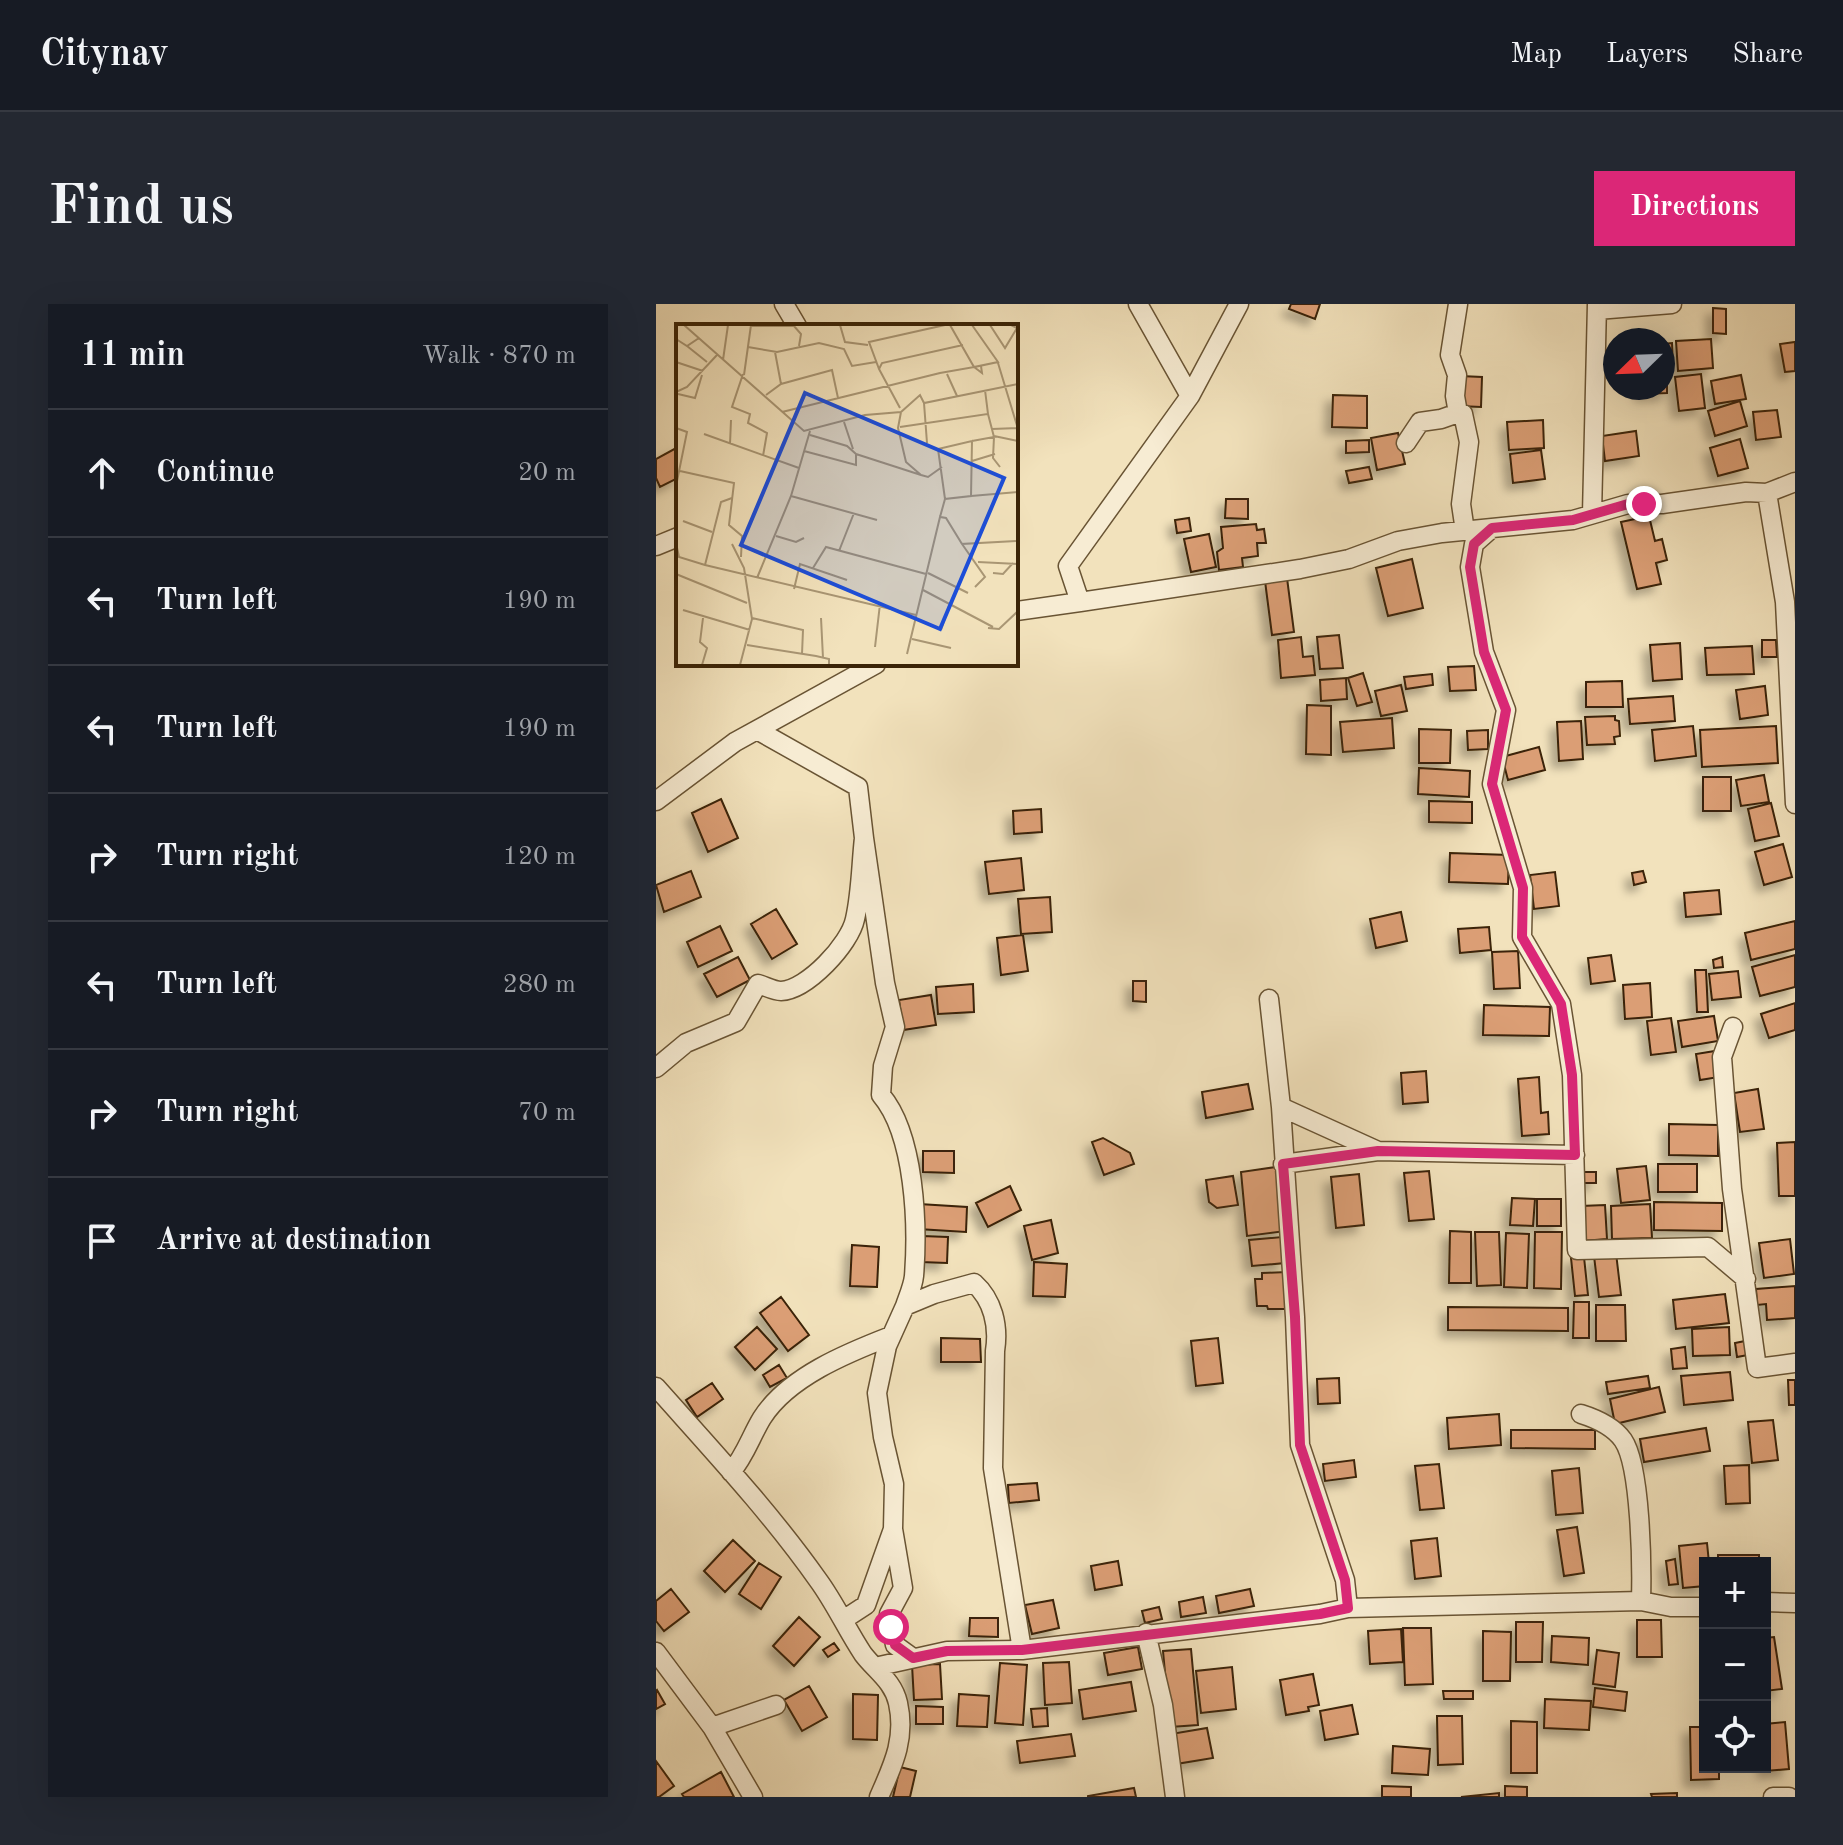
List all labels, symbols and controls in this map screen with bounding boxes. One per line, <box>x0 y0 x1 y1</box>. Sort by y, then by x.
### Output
text: Citynav <box>40 36 169 74</box>
text: Map <box>1510 41 1562 69</box>
text: Layers <box>1606 41 1688 69</box>
text: Share <box>1732 41 1803 69</box>
button: Directions <box>1594 171 1795 246</box>
text: Find us <box>48 180 234 236</box>
inset map <box>676 324 1018 666</box>
north arrow <box>1603 328 1675 400</box>
text: 11 min <box>80 339 185 373</box>
text: Walk · 870 m <box>422 343 576 369</box>
icon: ahead <box>80 451 124 495</box>
text: Continue <box>156 458 275 488</box>
text: 20 m <box>518 460 576 486</box>
route end <box>1626 486 1662 522</box>
icon: left <box>80 579 124 623</box>
text: Turn left <box>156 586 277 616</box>
text: 190 m <box>503 588 576 614</box>
icon: left <box>80 707 124 751</box>
text: Turn left <box>156 714 277 744</box>
text: 190 m <box>503 716 576 742</box>
icon: right <box>80 835 124 879</box>
text: Turn right <box>156 842 298 872</box>
text: 120 m <box>503 844 576 870</box>
icon: left <box>80 963 124 1007</box>
text: Turn left <box>156 970 277 1000</box>
text: 280 m <box>503 972 576 998</box>
icon: right <box>80 1091 124 1135</box>
text: Turn right <box>156 1098 298 1128</box>
text: 70 m <box>518 1100 576 1126</box>
icon: arrive <box>80 1219 124 1263</box>
text: Arrive at destination <box>156 1226 431 1256</box>
map controls <box>1699 1557 1771 1773</box>
button: + <box>1699 1557 1771 1629</box>
route start <box>873 1609 909 1645</box>
button: − <box>1699 1629 1771 1701</box>
button: locate <box>1699 1701 1771 1773</box>

